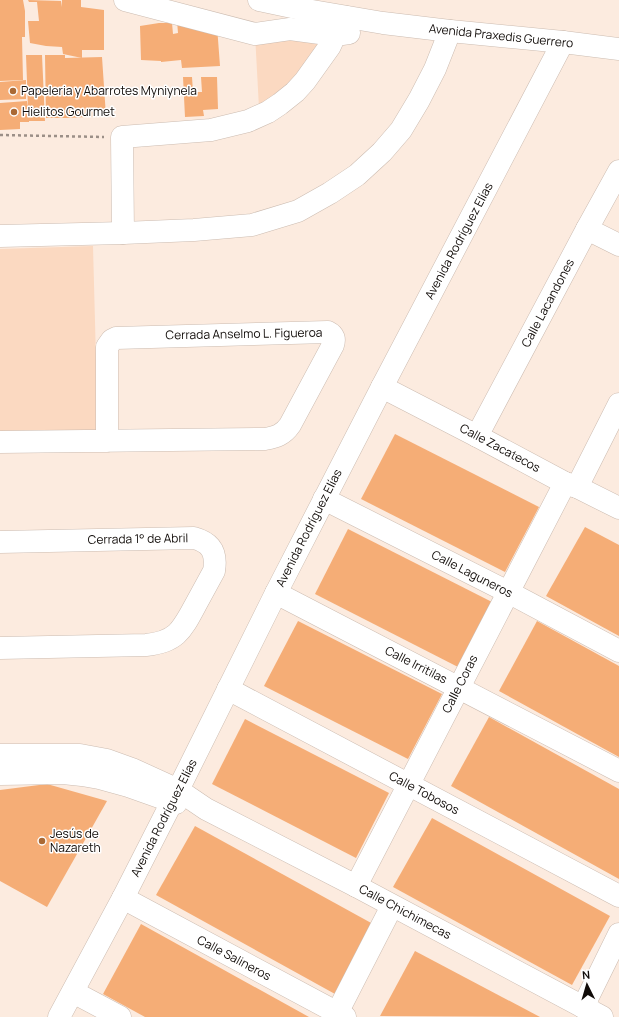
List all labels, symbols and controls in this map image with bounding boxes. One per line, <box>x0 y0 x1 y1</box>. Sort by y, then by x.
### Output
street label: Avenida Praxedis Guerrero <box>428 19 574 52</box>
place label: Papeleria y Abarrotes Myniynela <box>21 82 197 99</box>
marker: Papeleria y Abarrotes Myniynela <box>8 86 18 96</box>
place label: Hielitos Gourmet <box>22 103 115 120</box>
marker: Hielitos Gourmet <box>9 107 19 117</box>
street label: Avenida Rodríguez Elías <box>420 179 497 302</box>
street label: Calle Lacandones <box>517 255 578 350</box>
street label: Cerrada Anselmo L. Figueroa <box>165 324 323 343</box>
street label: Calle Zacatecos <box>457 419 543 476</box>
street label: Avenida Rodríguez Elías <box>271 466 346 590</box>
street label: Cerrada 1° de Abril <box>88 529 188 548</box>
street label: Calle Laguneros <box>429 546 516 601</box>
street label: Calle Irritilas <box>382 642 450 688</box>
street label: Calle Coras <box>438 652 481 716</box>
street label: Avenida Rodríguez Elías <box>126 756 201 880</box>
street label: Calle Tobosos <box>386 767 462 818</box>
place label: Jesús de Nazareth <box>50 825 101 856</box>
marker: Jesús de Nazareth <box>37 836 47 846</box>
street label: Calle Chichimecas <box>356 880 454 943</box>
street label: Calle Salineros <box>194 931 274 984</box>
north arrow <box>567 965 607 1005</box>
text: N <box>581 967 591 982</box>

